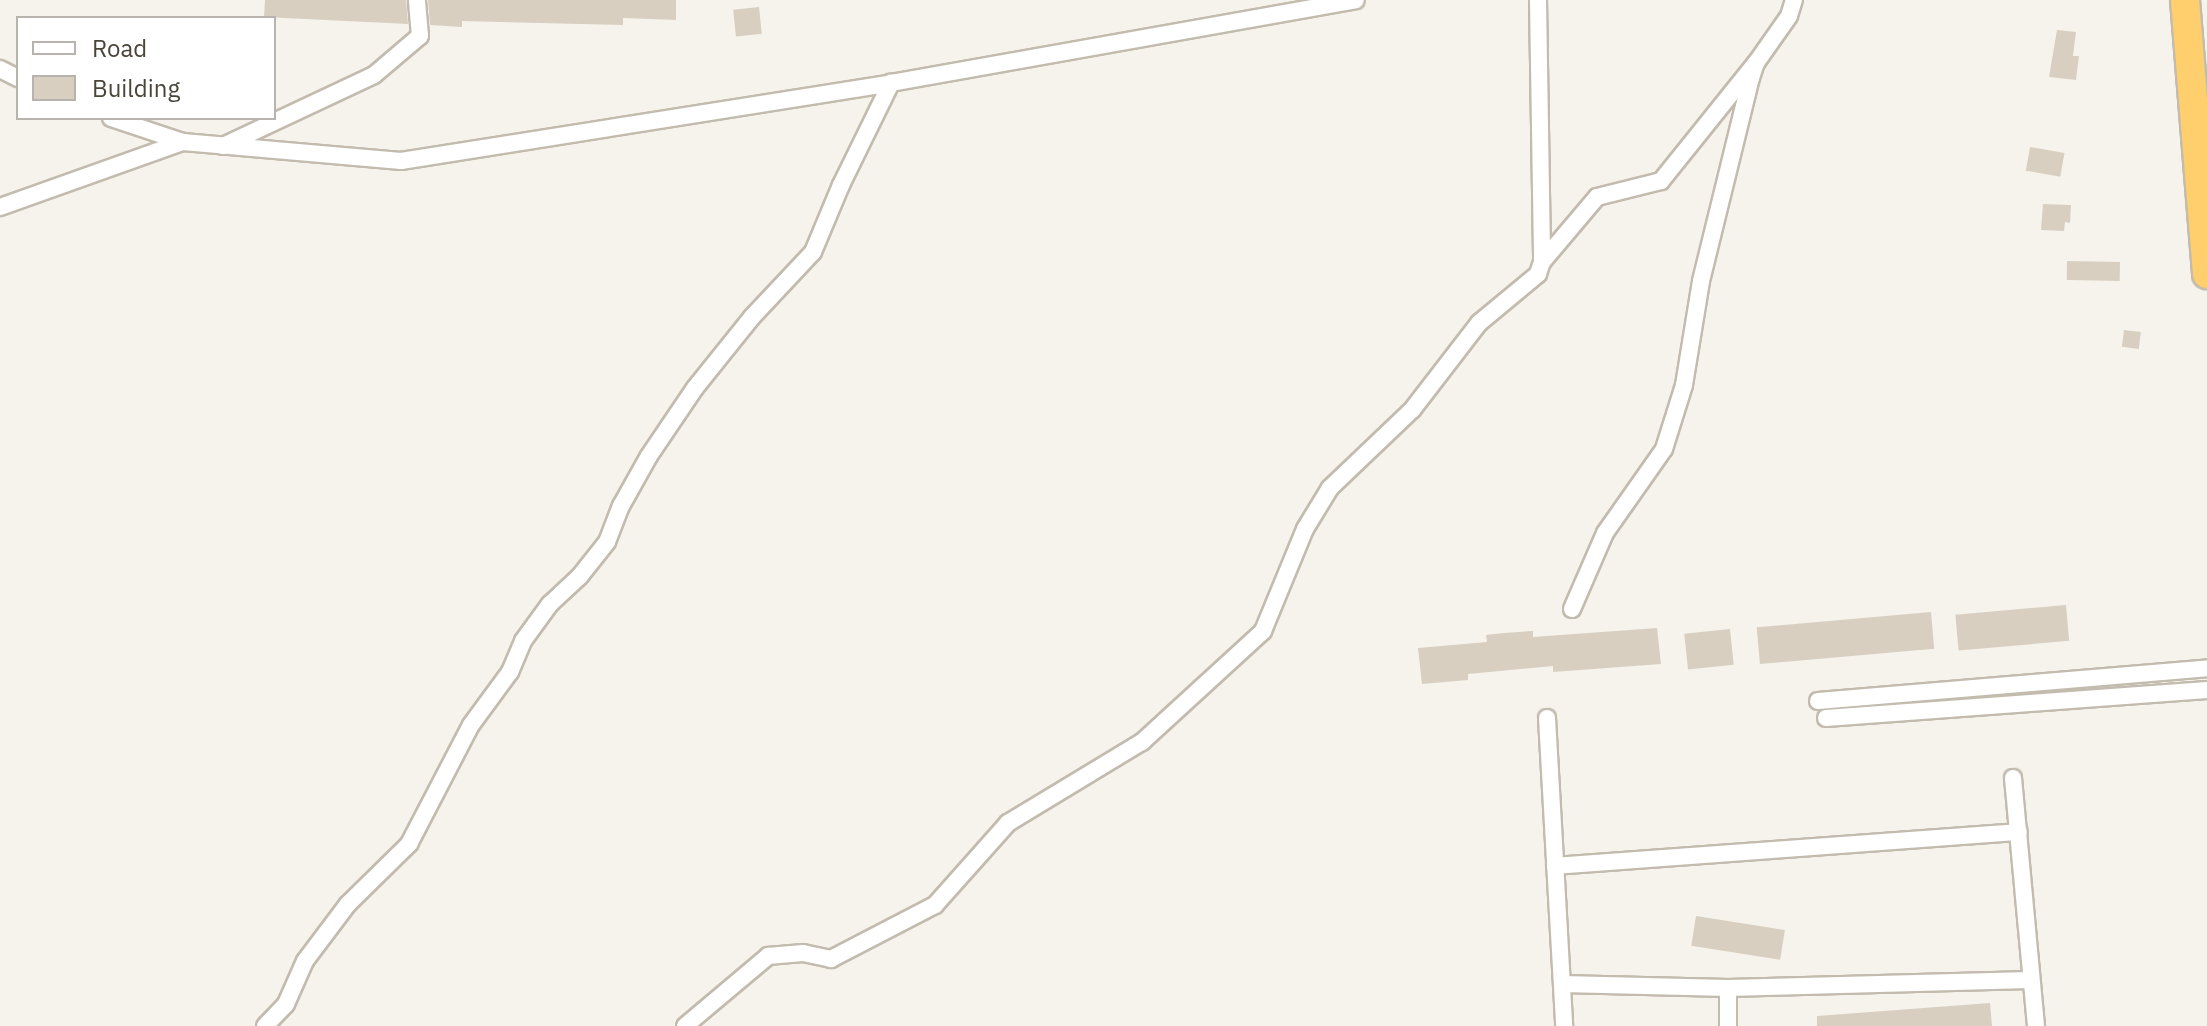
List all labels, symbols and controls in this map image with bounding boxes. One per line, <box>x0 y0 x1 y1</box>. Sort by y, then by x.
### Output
legend <box>16 16 276 120</box>
text: Road <box>92 32 147 64</box>
text: Building <box>92 72 180 104</box>

